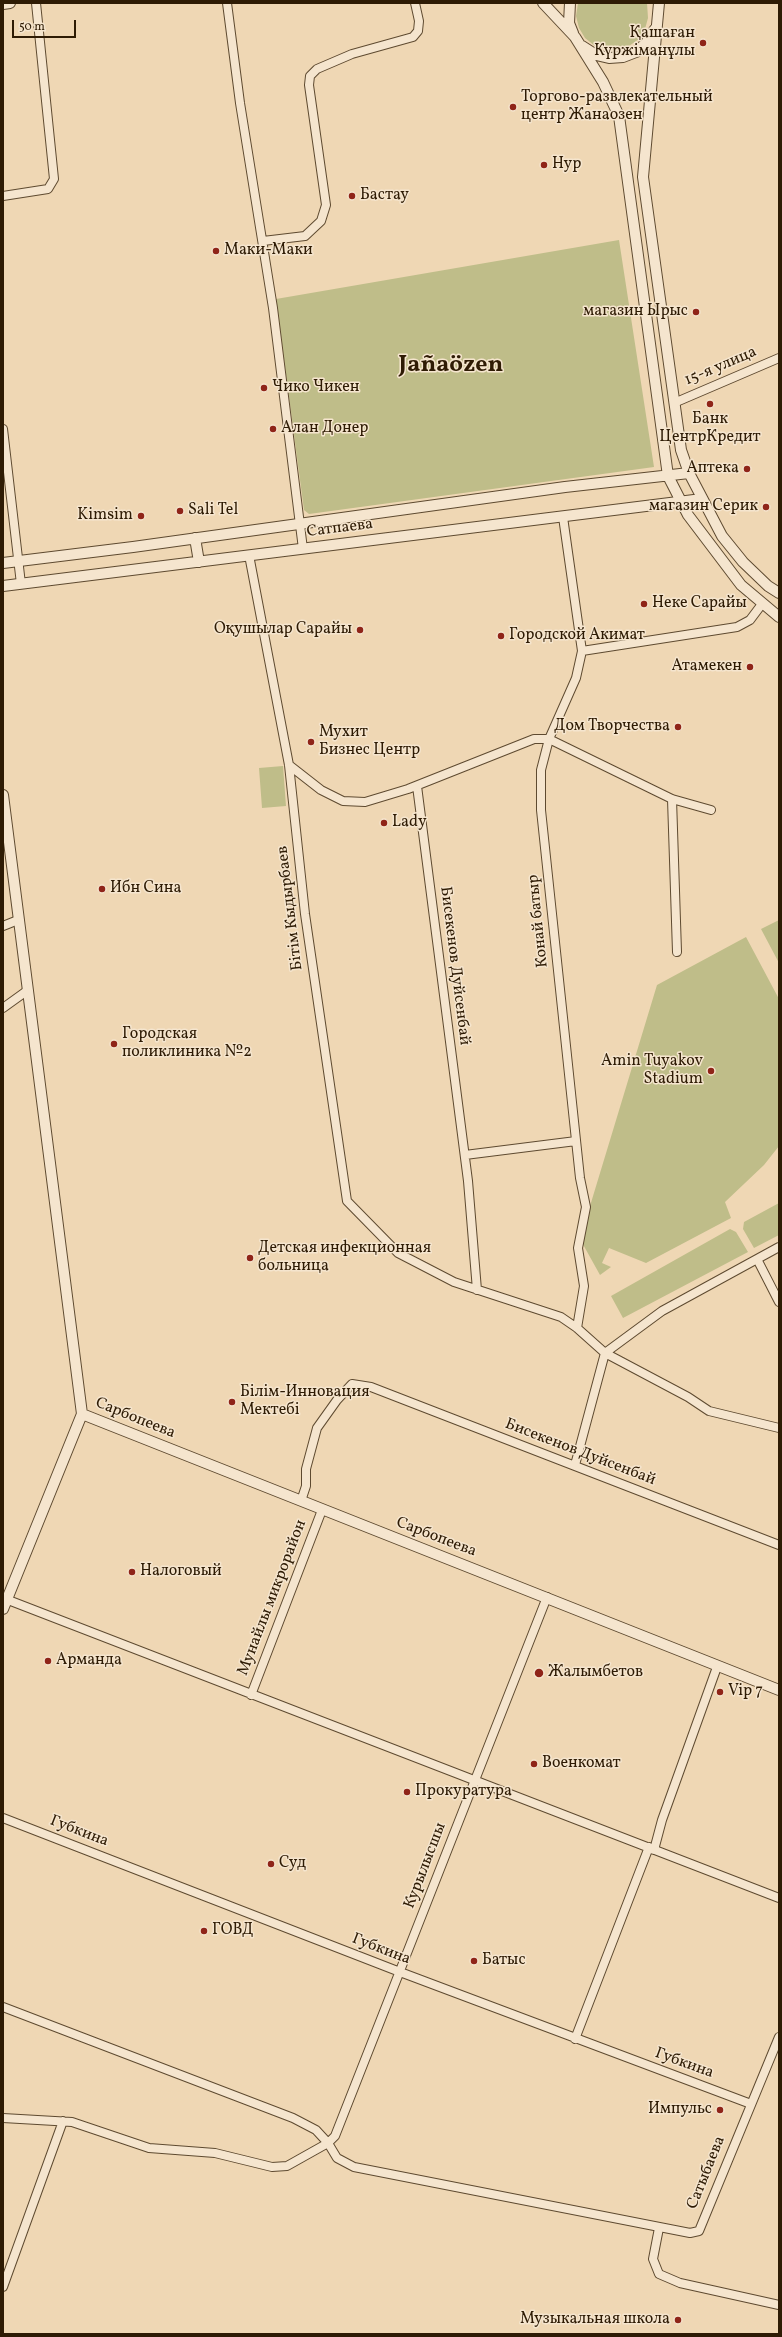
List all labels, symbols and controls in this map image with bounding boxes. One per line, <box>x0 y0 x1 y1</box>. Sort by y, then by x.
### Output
scale bar <box>14 12 78 38</box>
text: 50 m <box>19 19 45 35</box>
place label: Қашаған Күржіманұлы <box>594 24 695 62</box>
marker: Қашаған Күржіманұлы <box>698 38 708 48</box>
place label: Торгово-развлекательный центр Жанаозен <box>521 88 713 126</box>
marker: Торгово-развлекательный центр Жанаозен <box>508 102 518 112</box>
place label: Нур <box>552 155 581 175</box>
marker: Нур <box>539 160 549 170</box>
place label: Бастау <box>360 186 409 206</box>
marker: Бастау <box>347 191 357 201</box>
place label: Маки-Маки <box>224 241 313 261</box>
marker: Маки-Маки <box>211 246 221 256</box>
place label: магазин Ырыс <box>583 302 688 322</box>
marker: магазин Ырыс <box>691 307 701 317</box>
street label: 15-я улица <box>682 343 760 391</box>
district label: Jañaözen <box>399 353 503 381</box>
place label: Чико Чикен <box>272 378 359 398</box>
marker: Чико Чикен <box>259 383 269 393</box>
marker: Банк ЦентрКредит <box>705 399 715 409</box>
place label: Банк ЦентрКредит <box>659 410 761 448</box>
place label: Алан Донер <box>281 419 369 439</box>
marker: Алан Донер <box>268 424 278 434</box>
place label: Аптека <box>686 459 739 479</box>
marker: Аптека <box>742 464 752 474</box>
place label: магазин Серик <box>649 497 758 517</box>
place label: Sali Tel <box>188 501 238 521</box>
marker: магазин Серик <box>761 502 771 512</box>
place label: Kimsim <box>77 506 133 526</box>
marker: Sali Tel <box>175 506 185 516</box>
marker: Kimsim <box>136 511 146 521</box>
street label: Сатпаева <box>306 515 374 543</box>
place label: Неке Сарайы <box>652 594 747 614</box>
marker: Неке Сарайы <box>639 599 649 609</box>
place label: Оқушылар Сарайы <box>214 620 352 640</box>
marker: Оқушылар Сарайы <box>355 625 365 635</box>
place label: Городской Акимат <box>509 626 645 646</box>
marker: Городской Акимат <box>496 631 506 641</box>
place label: Атамекен <box>671 657 742 677</box>
marker: Атамекен <box>745 662 755 672</box>
place label: Дом Творчества <box>554 717 670 737</box>
marker: Дом Творчества <box>673 722 683 732</box>
place label: Мухит Бизнес Центр <box>319 723 420 761</box>
marker: Мухит Бизнес Центр <box>306 737 316 747</box>
place label: Lady <box>392 813 427 833</box>
marker: Lady <box>379 818 389 828</box>
street label: Бiтiм Кыдырбаев <box>274 845 308 971</box>
street label: Конай батыр <box>525 873 553 969</box>
place label: Ибн Сина <box>110 879 181 899</box>
marker: Ибн Сина <box>97 884 107 894</box>
street label: Бисекенов Дуйсенбай <box>435 885 473 1047</box>
place label: Городская поликлиника №2 <box>122 1025 252 1063</box>
marker: Городская поликлиника №2 <box>109 1039 119 1049</box>
place label: Amin Tuyakov Stadium <box>601 1052 703 1090</box>
marker: Amin Tuyakov Stadium <box>706 1066 716 1076</box>
place label: Детская инфекционная больница <box>258 1239 431 1277</box>
marker: Детская инфекционная больница <box>245 1253 255 1263</box>
place label: Білім-Инновация Мектебі <box>240 1383 370 1421</box>
street label: Сарбопеева <box>92 1394 178 1444</box>
marker: Білім-Инновация Мектебі <box>227 1397 237 1407</box>
street label: Бисекенов Дуйсенбай <box>502 1415 658 1491</box>
street label: Сарбопеева <box>393 1514 479 1562</box>
street label: Мунайлы микрорайон <box>234 1517 312 1679</box>
place label: Налоговый <box>140 1562 222 1582</box>
marker: Налоговый <box>127 1567 137 1577</box>
place label: Арманда <box>56 1651 122 1671</box>
marker: Арманда <box>43 1656 53 1666</box>
place label: Жалымбетов <box>548 1663 643 1683</box>
marker: Жалымбетов <box>533 1667 545 1679</box>
place label: Vip 7 <box>728 1682 763 1702</box>
marker: Vip 7 <box>715 1687 725 1697</box>
place label: Военкомат <box>542 1754 621 1774</box>
marker: Военкомат <box>529 1759 539 1769</box>
place label: Прокуратура <box>415 1782 512 1802</box>
marker: Прокуратура <box>402 1787 412 1797</box>
street label: Губкина <box>47 1812 111 1852</box>
street label: Курылысшы <box>401 1820 451 1912</box>
place label: Суд <box>279 1854 306 1874</box>
marker: Суд <box>266 1859 276 1869</box>
place label: ГОВД <box>212 1921 254 1941</box>
marker: ГОВД <box>199 1926 209 1936</box>
street label: Губкина <box>349 1930 413 1970</box>
place label: Батыс <box>482 1951 526 1971</box>
marker: Батыс <box>469 1956 479 1966</box>
street label: Губкина <box>652 2044 716 2084</box>
place label: Импульс <box>648 2100 712 2120</box>
marker: Импульс <box>715 2105 725 2115</box>
street label: Сатыбаева <box>684 2134 730 2212</box>
place label: Музыкальная школа <box>520 2310 670 2330</box>
marker: Музыкальная школа <box>673 2315 683 2325</box>

